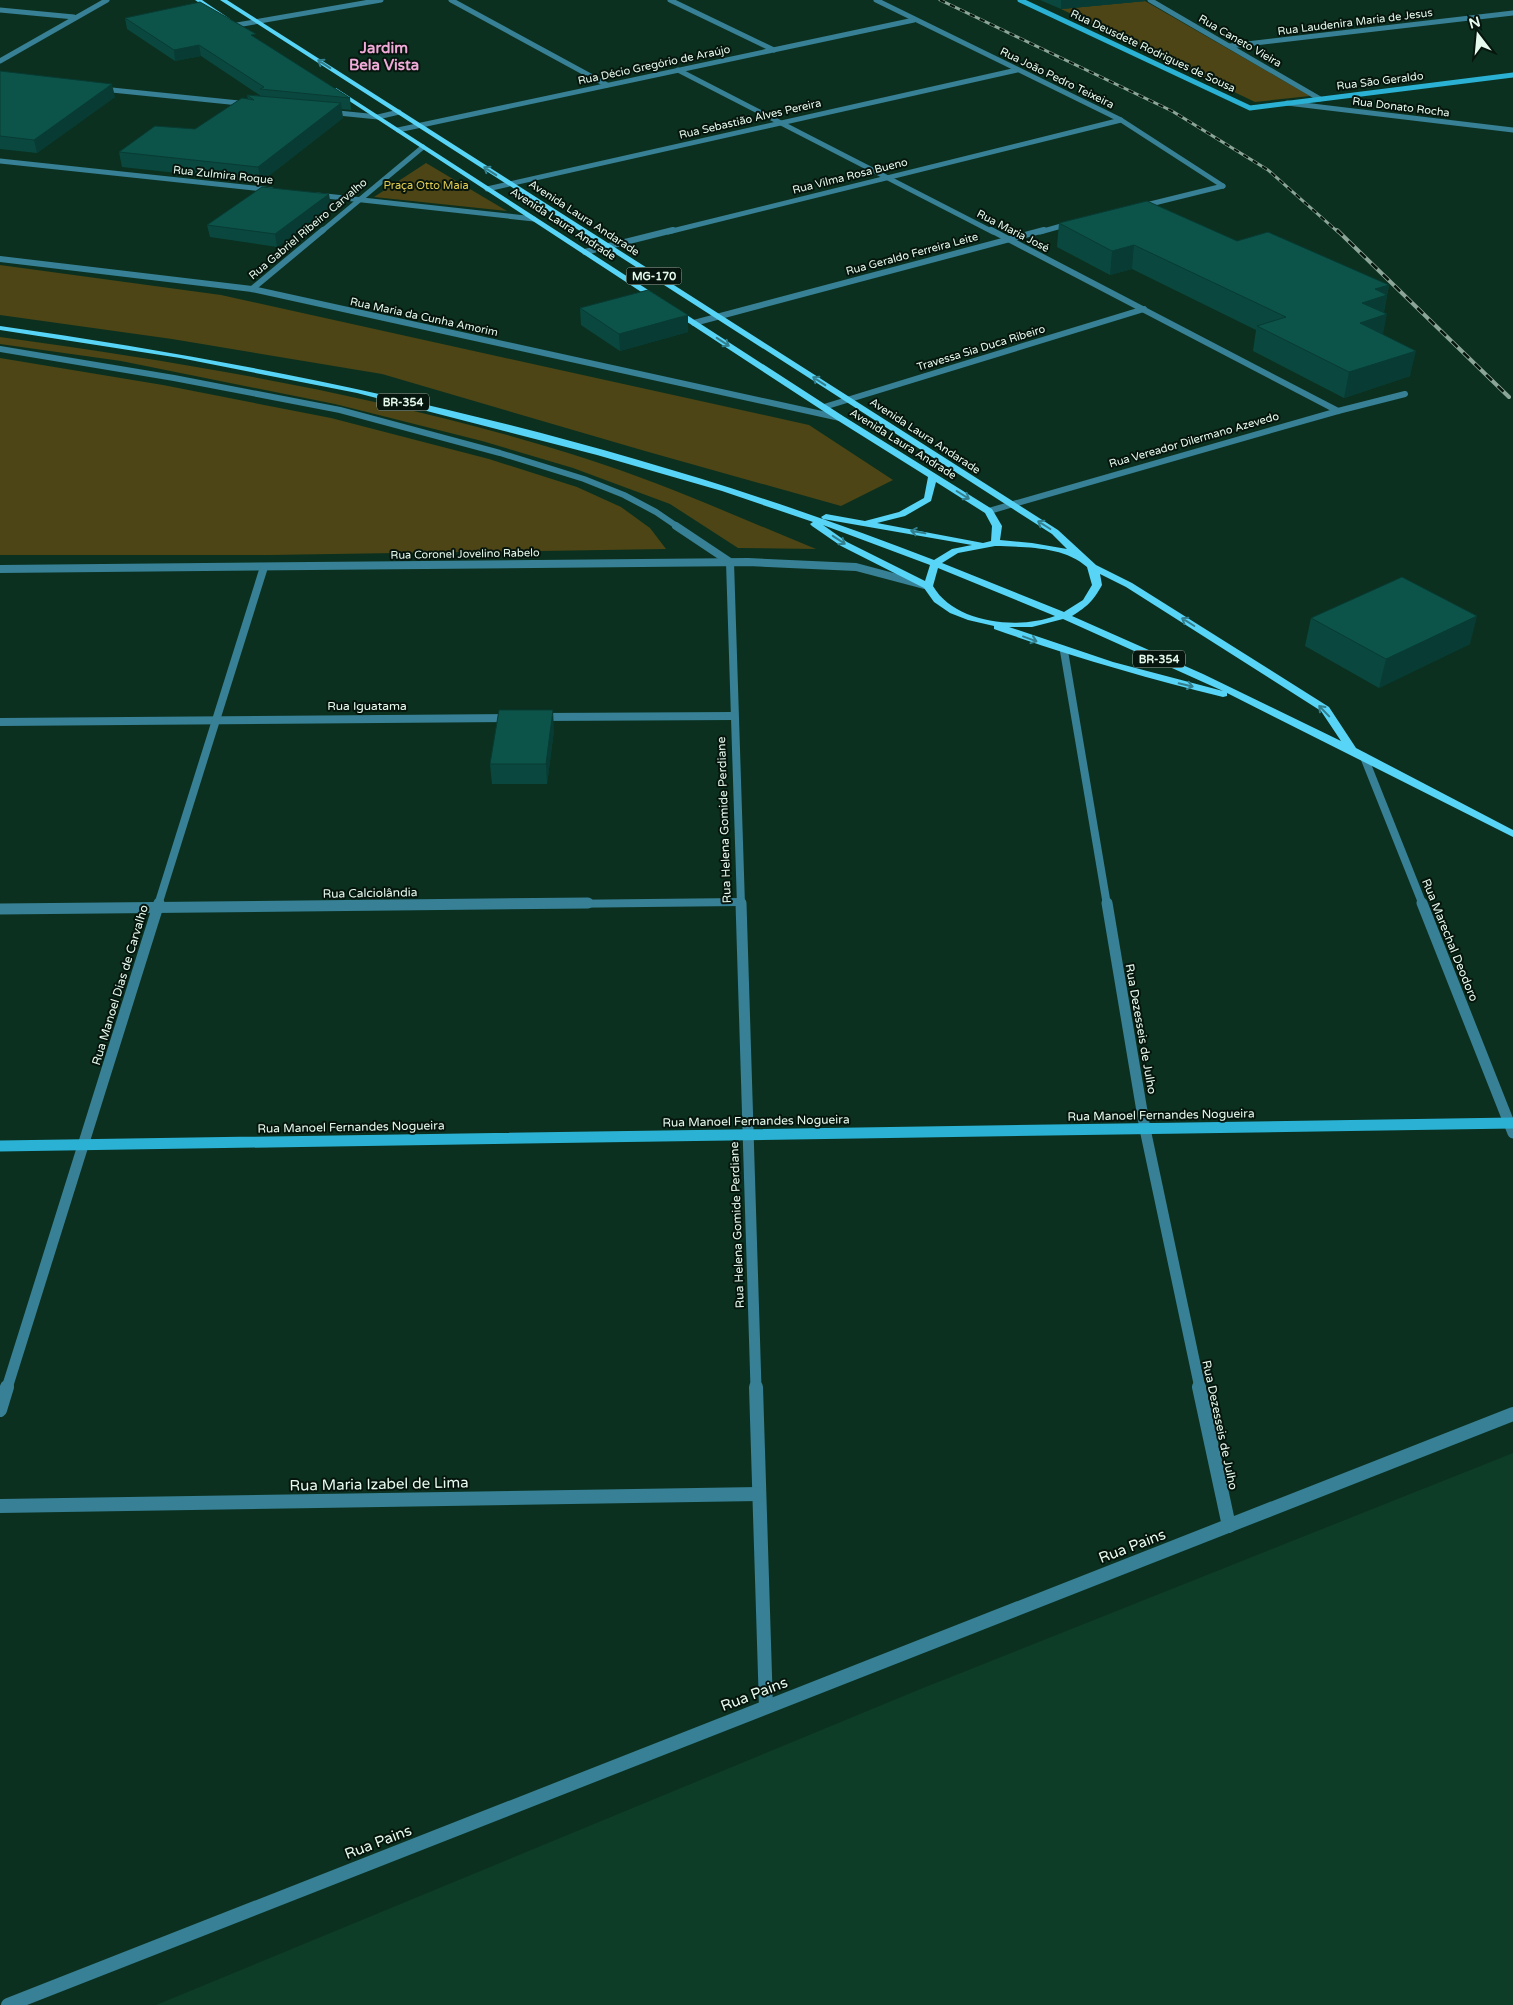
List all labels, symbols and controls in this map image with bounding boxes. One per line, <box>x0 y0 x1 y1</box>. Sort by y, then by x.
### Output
street label: Rua Laudenira Maria de Jesus <box>1277 6 1433 38</box>
street label: Rua Deusdete Rodrigues de Sousa <box>1069 7 1237 95</box>
north arrow <box>1453 10 1503 60</box>
street label: Rua Caneto Vieira <box>1196 12 1284 70</box>
text: N <box>1467 13 1482 33</box>
district label: Jardim Bela Vista <box>349 39 419 74</box>
street label: Rua Décio Gregório de Araújo <box>577 42 732 88</box>
street label: Rua João Pedro Teixeira <box>998 45 1116 111</box>
one-way arrow <box>317 59 331 69</box>
street label: Rua São Geraldo <box>1336 69 1424 93</box>
street label: Rua Donato Rocha <box>1352 95 1450 119</box>
street label: Rua Sebastião Alves Pereira <box>678 96 822 142</box>
street label: Rua Vilma Rosa Bueno <box>791 155 909 197</box>
street label: Rua Zulmira Roque <box>172 163 274 187</box>
one-way arrow <box>484 165 498 175</box>
street label: Rua Gabriel Ribeiro Carvalho <box>246 176 370 282</box>
street label: Avenida Laura Andarade <box>526 177 642 259</box>
park label: Praça Otto Maia <box>383 179 469 192</box>
street label: Avenida Laura Andrade <box>508 185 618 263</box>
street label: Rua Maria José <box>975 207 1051 255</box>
street label: Rua Geraldo Ferreira Leite <box>844 230 980 278</box>
road number: MG-170 <box>626 268 682 284</box>
street label: Rua Maria da Cunha Amorim <box>349 295 499 339</box>
street label: Travessa Sia Duca Ribeiro <box>915 322 1047 374</box>
one-way arrow <box>715 337 729 347</box>
one-way arrow <box>812 376 826 386</box>
road number: BR-354 <box>377 394 429 411</box>
street label: Avenida Laura Andarade <box>867 395 983 477</box>
street label: Avenida Laura Andrade <box>847 406 959 482</box>
street label: Rua Vereador Dilermano Azevedo <box>1108 409 1281 471</box>
one-way arrow <box>956 489 970 500</box>
one-way arrow <box>1037 520 1051 530</box>
one-way arrow <box>911 527 927 537</box>
one-way arrow <box>831 535 845 545</box>
street label: Rua Coronel Jovelino Rabelo <box>390 546 540 562</box>
one-way arrow <box>1182 616 1196 626</box>
one-way arrow <box>1022 635 1037 644</box>
road number: BR-354 <box>1133 651 1185 668</box>
one-way arrow <box>1177 681 1193 690</box>
street label: Rua Iguatama <box>327 699 407 713</box>
one-way arrow <box>1318 705 1330 717</box>
street label: Rua Helena Gomide Perdiane <box>714 736 734 904</box>
street label: Rua Marechal Deodoro <box>1419 877 1481 1003</box>
street label: Rua Calciolândia <box>322 885 418 901</box>
street label: Rua Manoel Dias de Carvalho <box>89 903 151 1067</box>
street label: Rua Dezesseis de Julho <box>1123 963 1159 1095</box>
street label: Rua Manoel Fernandes Nogueira <box>1067 1106 1255 1124</box>
street label: Rua Manoel Fernandes Nogueira <box>662 1112 850 1130</box>
street label: Rua Manoel Fernandes Nogueira <box>257 1118 445 1136</box>
street label: Rua Helena Gomide Perdiane <box>727 1141 747 1309</box>
street label: Rua Dezesseis de Julho <box>1199 1359 1241 1491</box>
street label: Rua Maria Izabel de Lima <box>289 1473 469 1495</box>
street label: Rua Pains <box>1096 1525 1168 1567</box>
street label: Rua Pains <box>718 1673 790 1715</box>
street label: Rua Pains <box>342 1821 414 1863</box>

